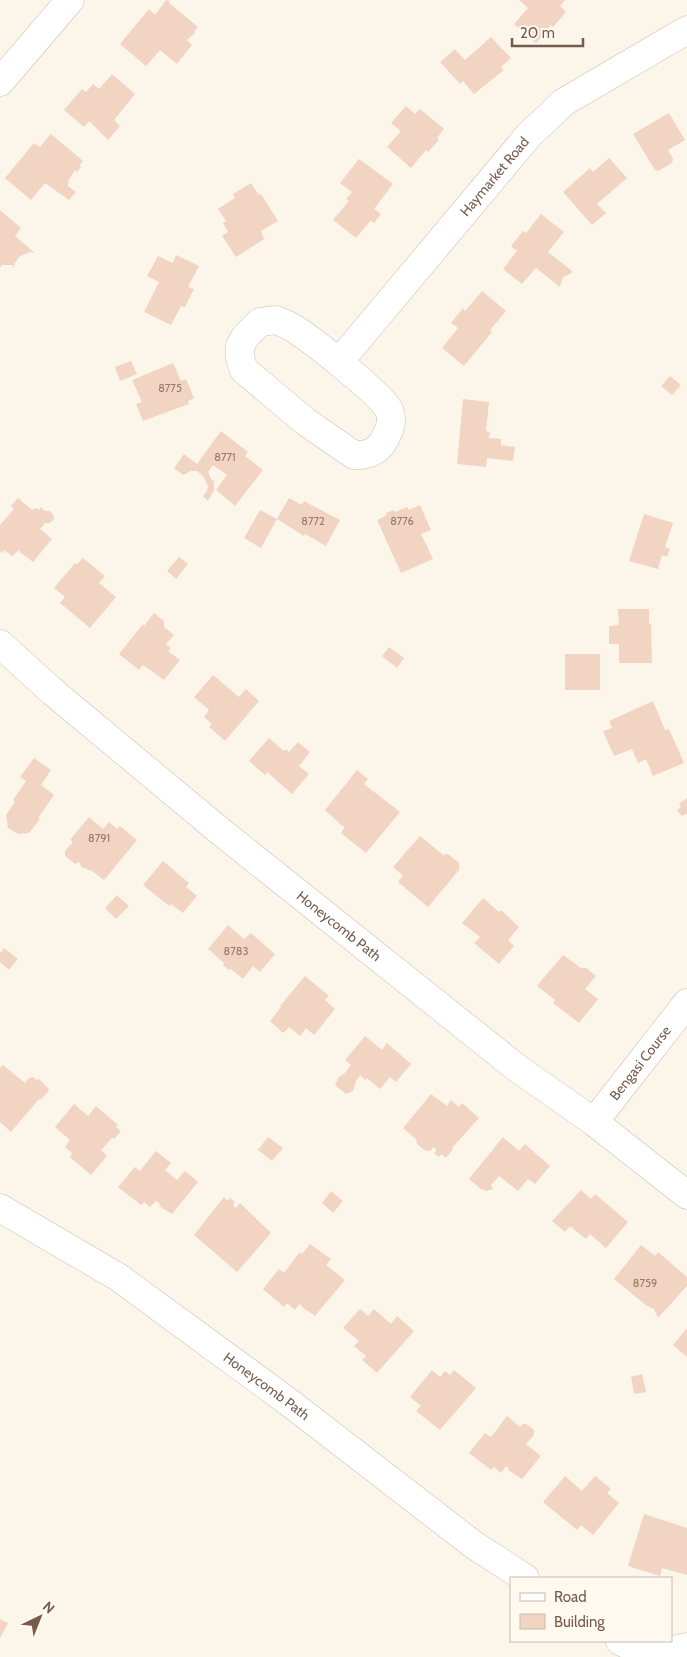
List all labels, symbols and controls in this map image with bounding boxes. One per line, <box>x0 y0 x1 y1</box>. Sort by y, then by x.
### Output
scale bar <box>512 15 583 47</box>
text: 20 m <box>520 24 555 42</box>
street label: Haymarket Road <box>456 133 533 220</box>
house number: 8775 <box>158 381 182 395</box>
house number: 8771 <box>214 450 236 464</box>
house number: 8772 <box>301 514 325 528</box>
house number: 8776 <box>390 514 414 528</box>
house number: 8791 <box>88 831 110 845</box>
street label: Honeycomb Path <box>293 887 385 965</box>
house number: 8783 <box>224 944 248 958</box>
street label: Bengasi Course <box>605 1022 675 1104</box>
house number: 8759 <box>633 1276 657 1290</box>
street label: Honeycomb Path <box>220 1348 313 1424</box>
legend <box>510 1577 672 1642</box>
text: Road <box>554 1588 587 1606</box>
north arrow <box>15 1592 65 1642</box>
text: N <box>39 1598 59 1617</box>
text: Building <box>554 1613 605 1631</box>

